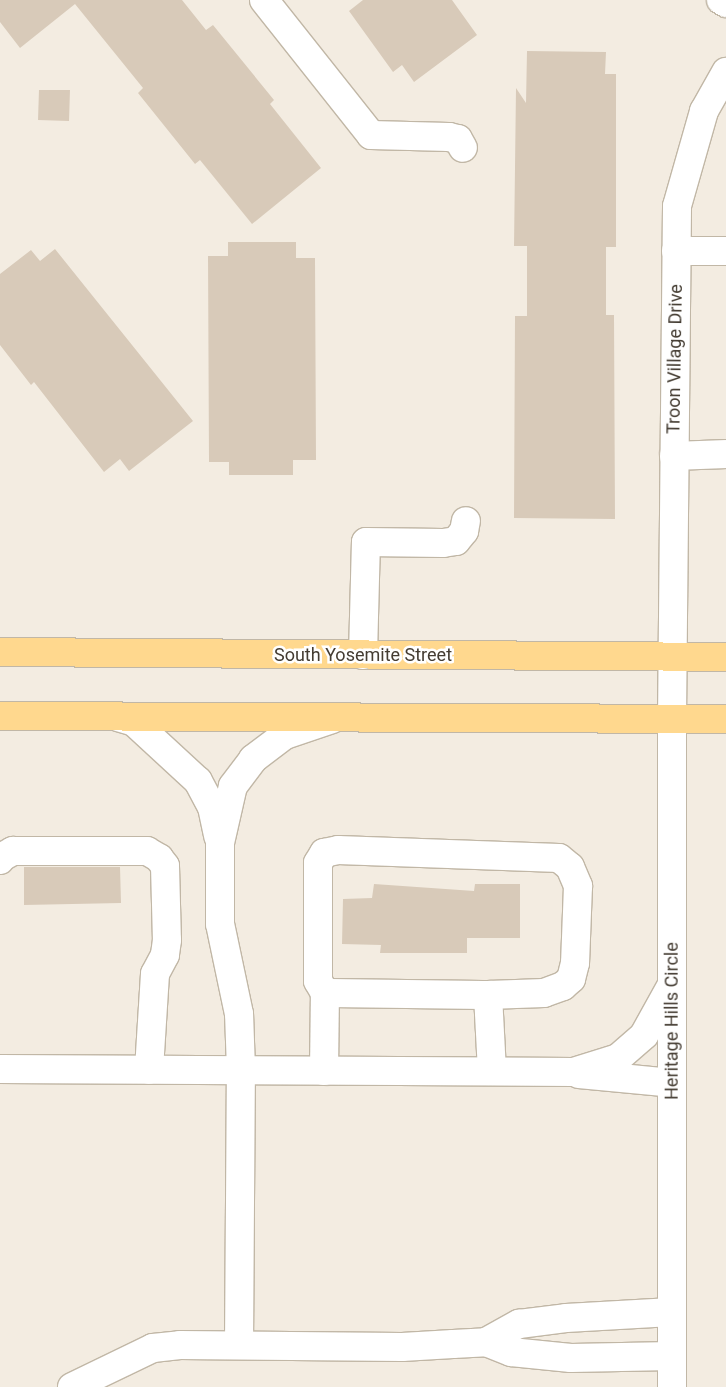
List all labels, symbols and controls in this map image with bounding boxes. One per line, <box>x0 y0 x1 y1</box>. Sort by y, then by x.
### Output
street label: Troon Village Drive <box>663 284 687 434</box>
street label: South Yosemite Street <box>274 644 452 666</box>
street label: Heritage Hills Circle <box>661 942 683 1100</box>

